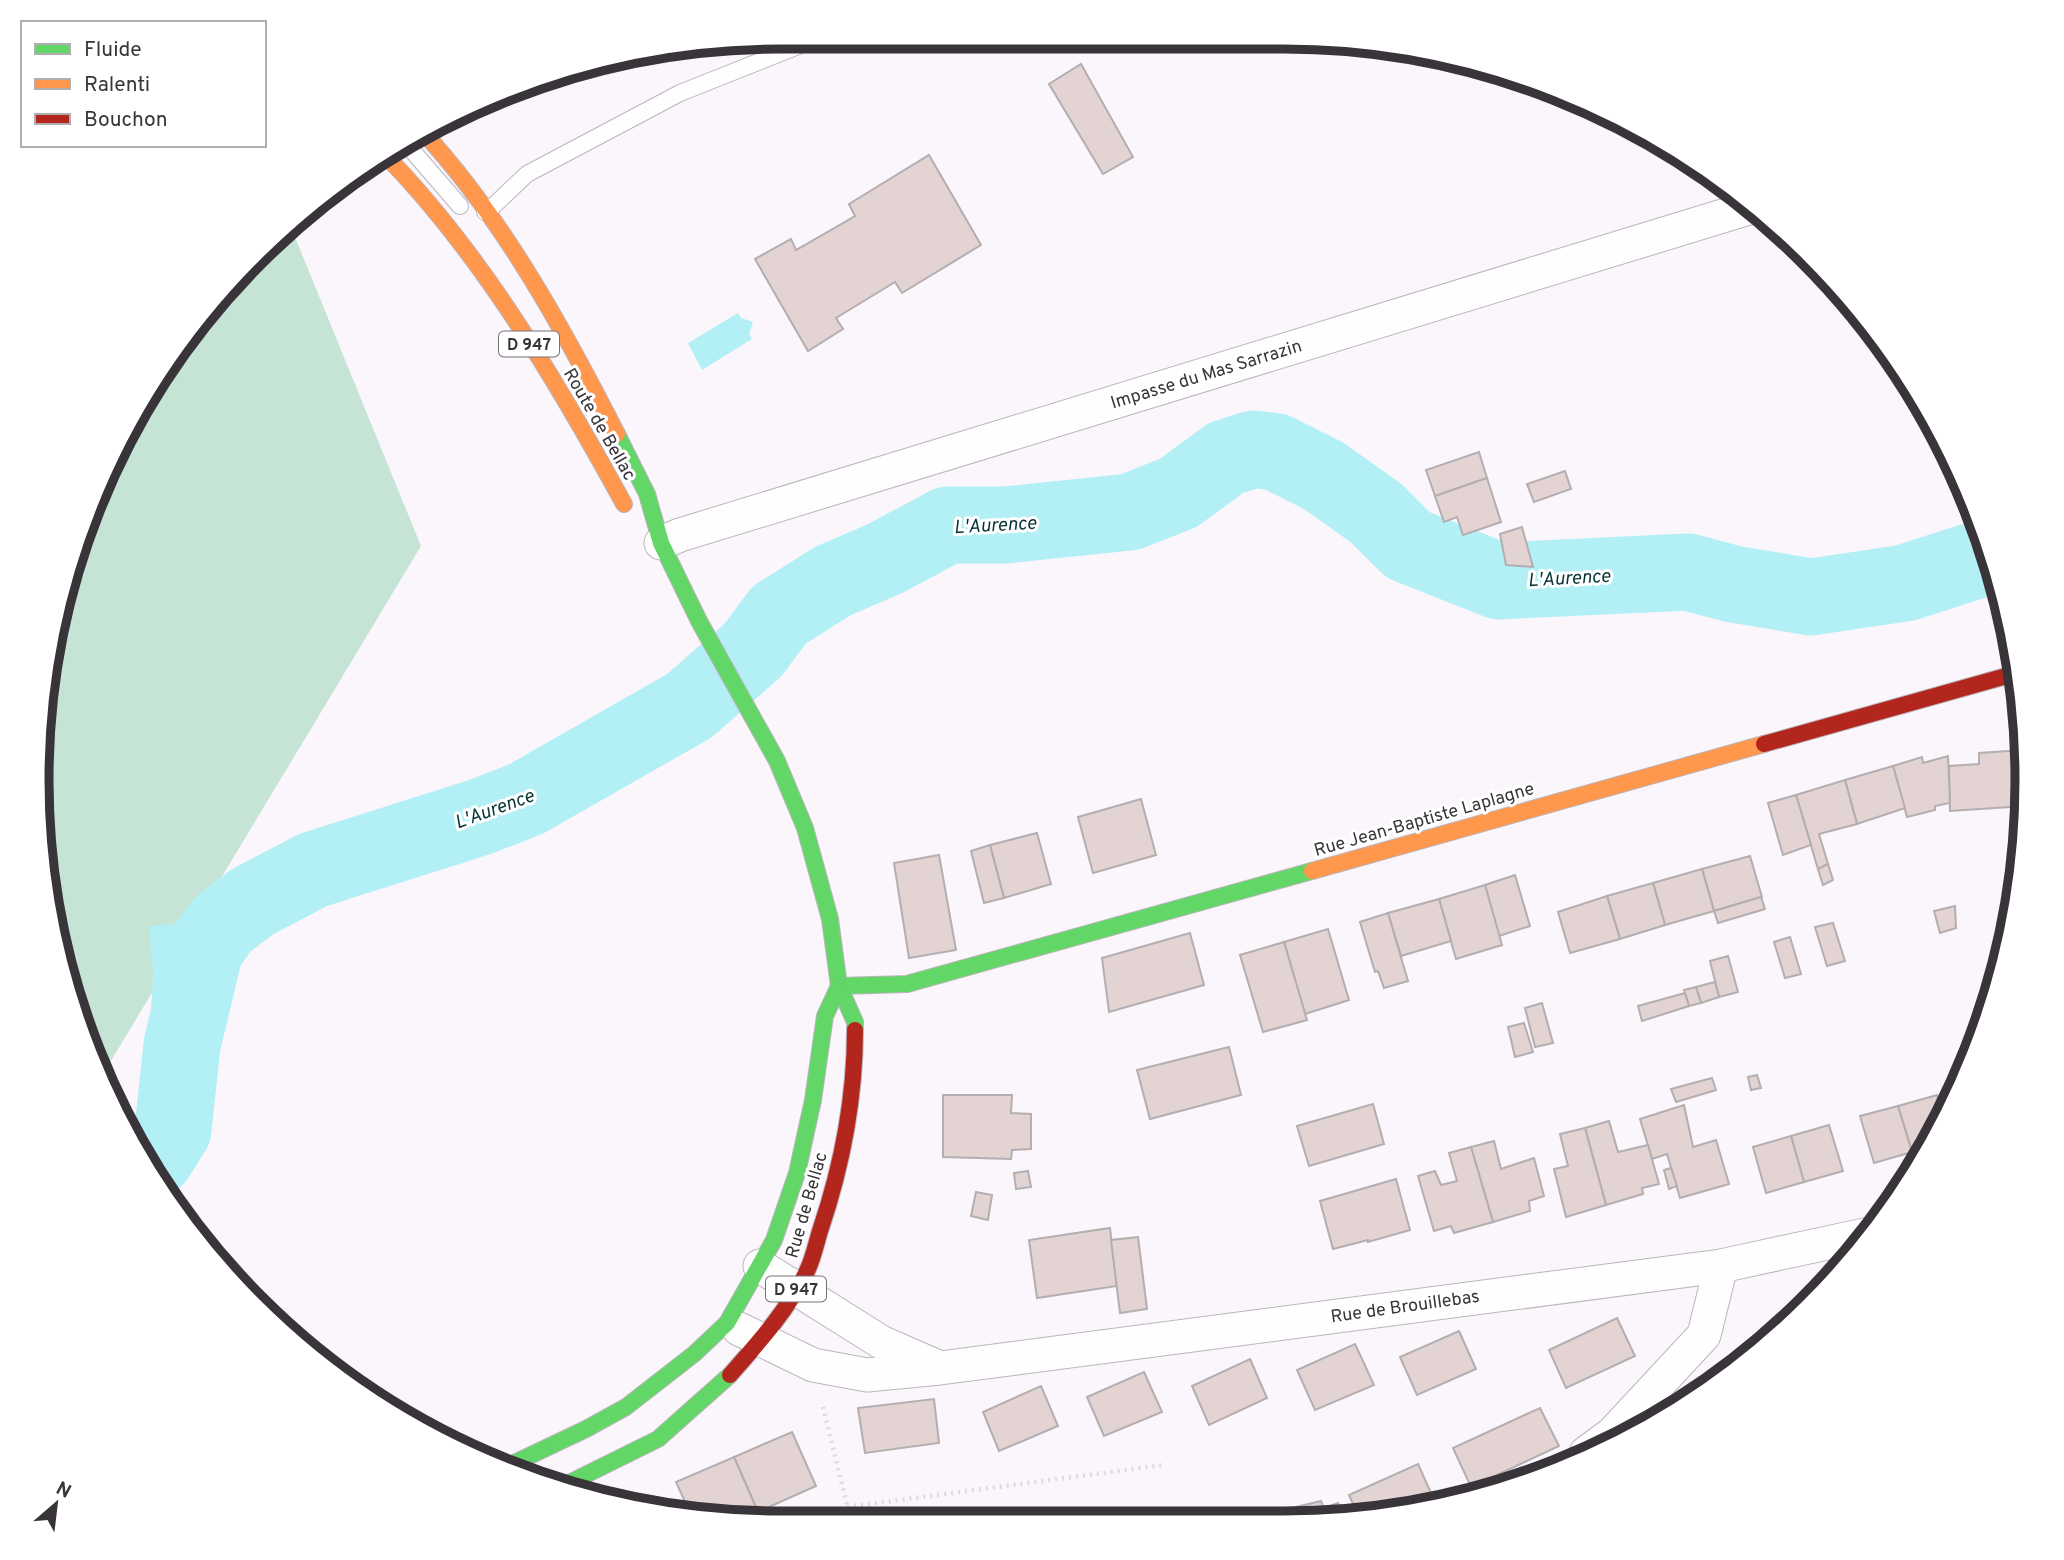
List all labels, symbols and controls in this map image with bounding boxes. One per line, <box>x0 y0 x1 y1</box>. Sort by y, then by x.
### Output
legend <box>21 21 266 147</box>
text: Fluide <box>84 37 142 64</box>
text: Ralenti <box>84 72 150 99</box>
text: Bouchon <box>84 107 167 134</box>
road number: D 947 <box>499 332 559 356</box>
street label: Impasse du Mas Sarrazin <box>1108 335 1305 416</box>
street label: Route de Bellac <box>557 364 640 485</box>
water label: L'Aurence <box>953 512 1037 540</box>
water label: L'Aurence <box>1527 565 1611 593</box>
street label: Rue Jean-Baptiste Laplagne <box>1312 778 1537 863</box>
water label: L'Aurence <box>452 784 538 835</box>
street label: Rue de Bellac <box>781 1150 834 1261</box>
road number: D 947 <box>766 1276 826 1302</box>
street label: Rue de Brouillebas <box>1329 1286 1481 1329</box>
north arrow <box>21 1469 91 1539</box>
text: N <box>51 1477 75 1505</box>

